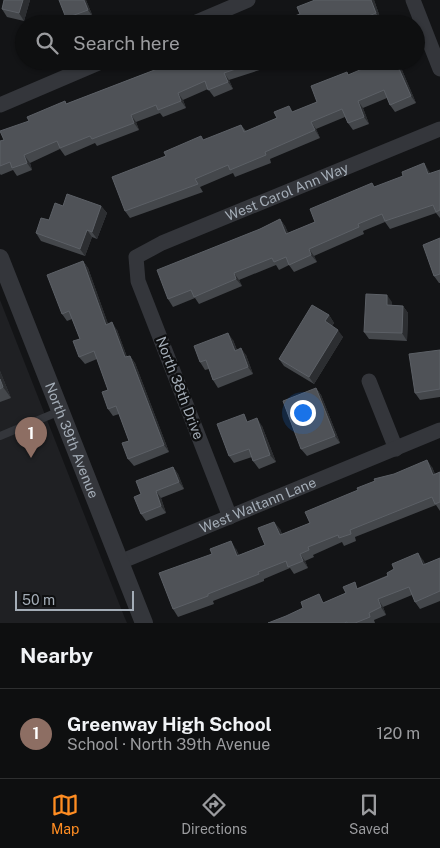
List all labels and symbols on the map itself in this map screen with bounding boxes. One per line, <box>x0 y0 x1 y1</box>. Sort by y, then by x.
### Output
street label: West Carol Ann Way <box>223 159 351 224</box>
street label: North 38th Drive <box>153 334 207 442</box>
street label: North 39th Avenue <box>42 380 102 501</box>
your location <box>290 400 316 426</box>
pin: 1 <box>15 417 47 458</box>
street label: West Waltann Lane <box>197 474 318 536</box>
scale bar <box>15 588 134 611</box>

